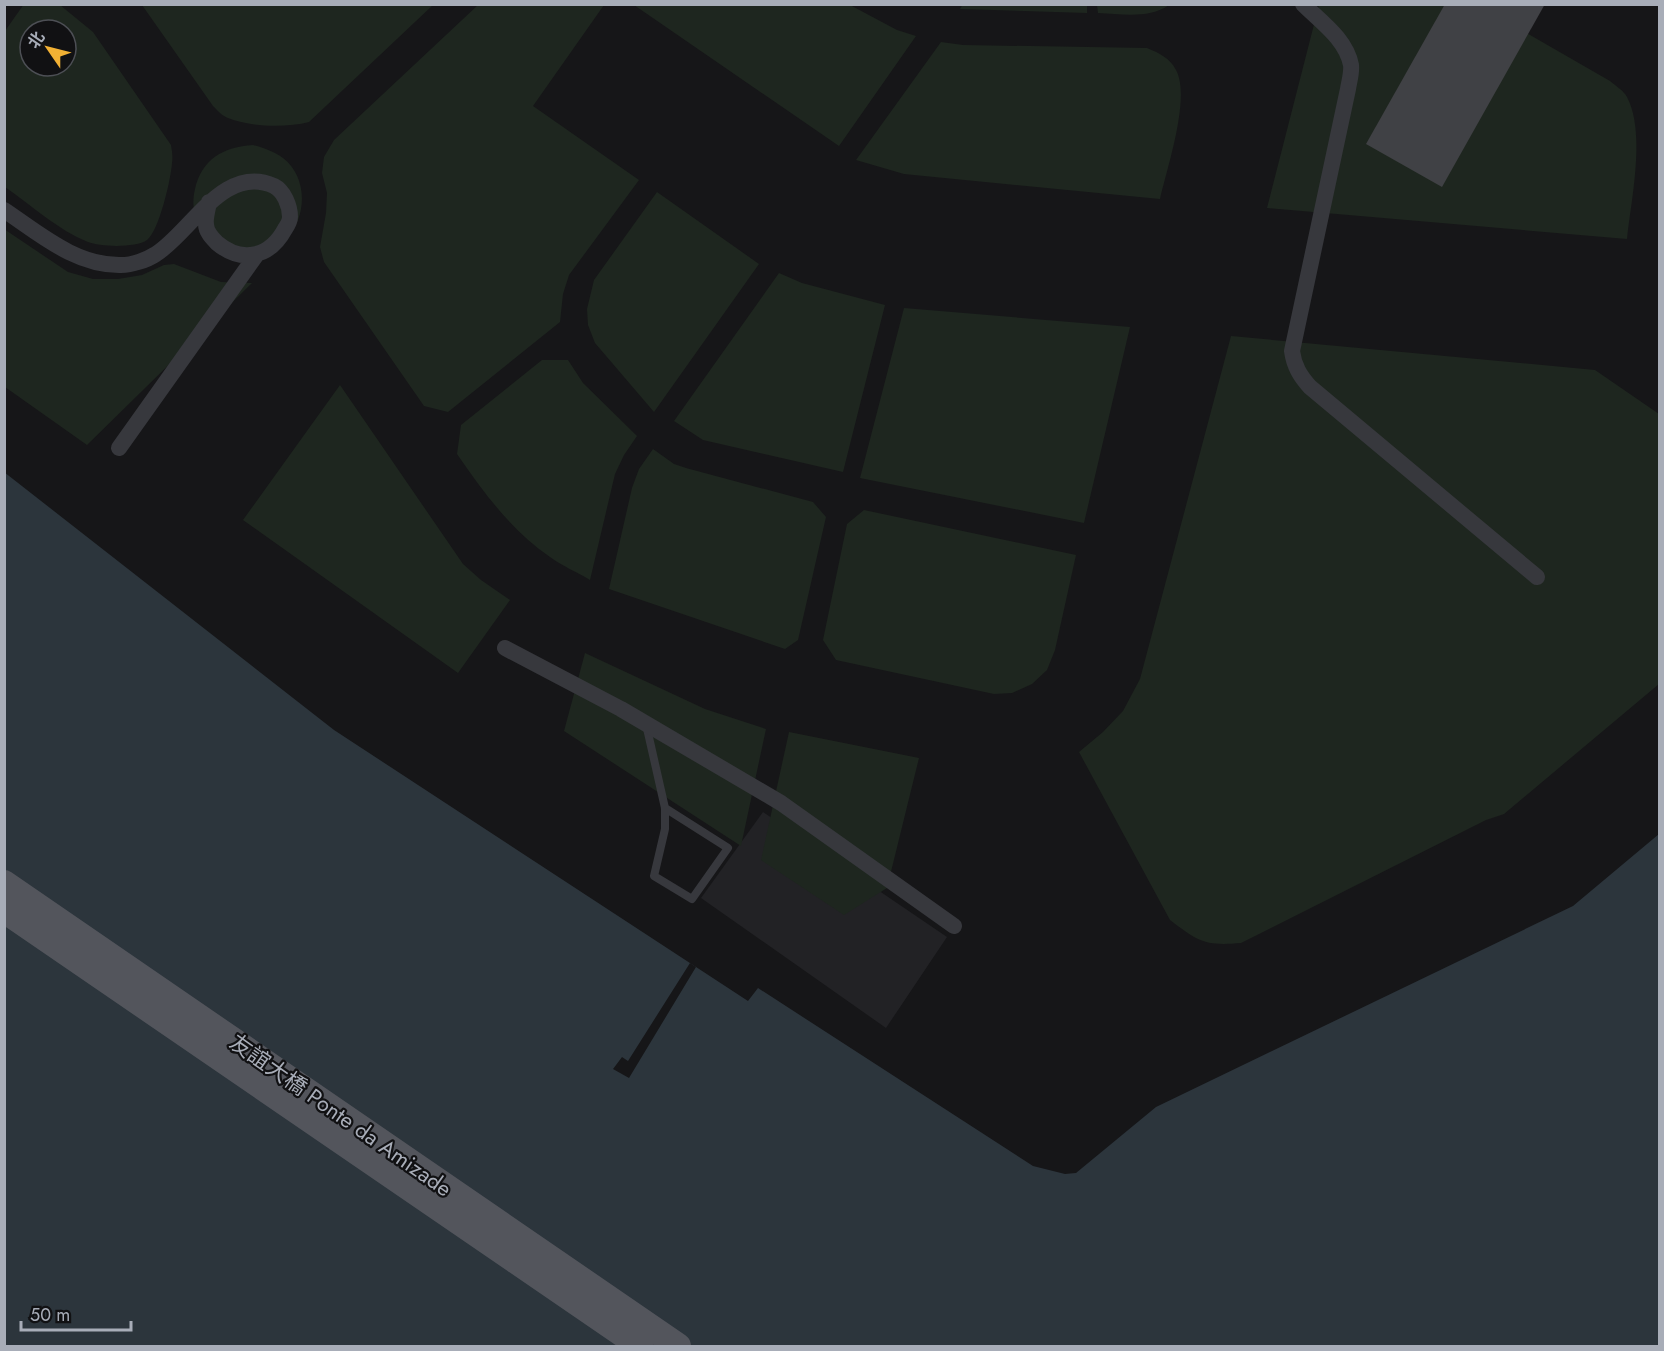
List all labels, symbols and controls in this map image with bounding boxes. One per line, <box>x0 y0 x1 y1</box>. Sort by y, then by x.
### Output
north arrow <box>18 18 78 78</box>
text: 北 <box>22 27 50 53</box>
street label: 友誼大橋 Ponte da Amizade <box>224 1026 458 1204</box>
scale bar <box>21 1294 130 1332</box>
text: 50 m <box>30 1302 70 1328</box>

